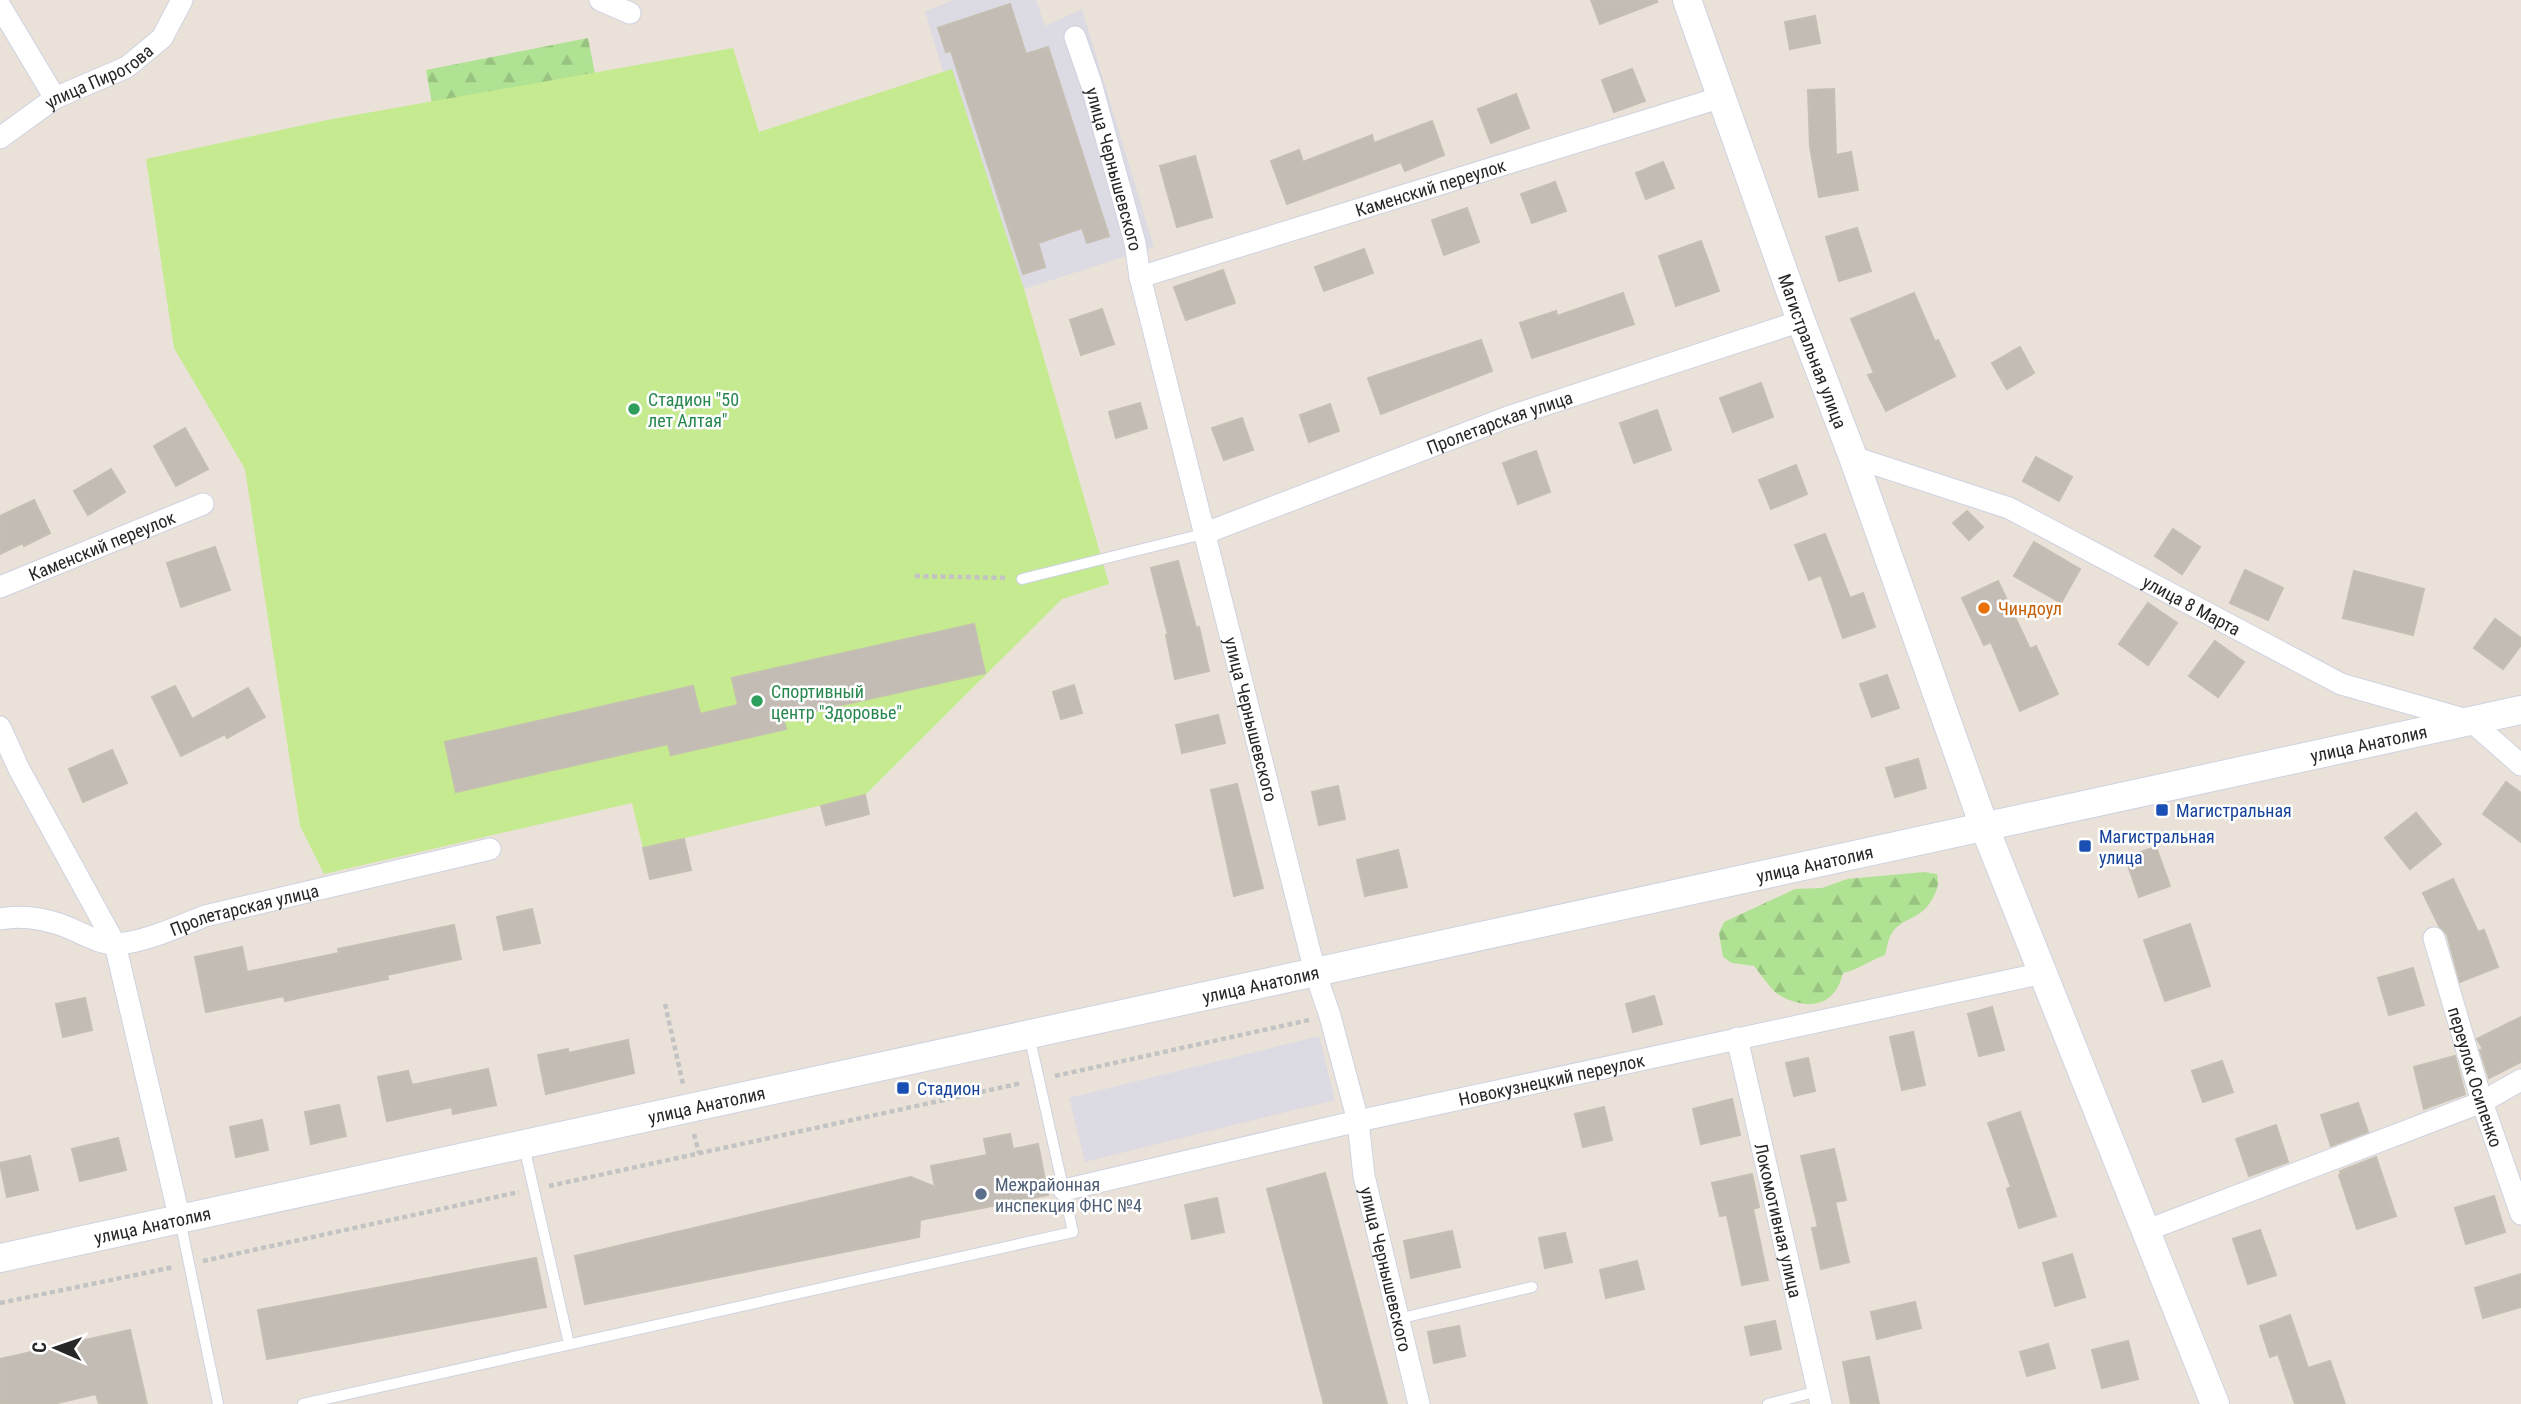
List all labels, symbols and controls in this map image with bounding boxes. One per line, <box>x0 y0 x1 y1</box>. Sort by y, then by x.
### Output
street label: улица Пирогова <box>40 40 157 113</box>
street label: улица Чернышевского <box>1082 85 1147 252</box>
street label: Каменский переулок <box>1353 154 1509 220</box>
street label: Магистральная улица <box>1775 271 1852 431</box>
street label: Пролетарская улица <box>1424 386 1575 458</box>
place label: Стадион "50 лет Алтая" <box>648 389 739 431</box>
marker: Стадион "50 лет Алтая" <box>626 401 642 417</box>
street label: Каменский переулок <box>26 506 178 585</box>
street label: улица 8 Марта <box>2139 570 2244 639</box>
place label: Чиндоул <box>1998 598 2062 619</box>
marker: Чиндоул <box>1976 600 1992 616</box>
street label: улица Чернышевского <box>1221 635 1282 804</box>
place label: Спортивный центр "Здоровье" <box>771 681 902 723</box>
marker: Спортивный центр "Здоровье" <box>749 693 765 709</box>
street label: улица Анатолия <box>2308 720 2429 766</box>
place label: Магистральная <box>2176 800 2292 821</box>
marker: Магистральная <box>2154 802 2170 818</box>
place label: Магистральная улица <box>2099 826 2215 868</box>
marker: Магистральная улица <box>2077 838 2093 854</box>
street label: улица Анатолия <box>1754 841 1875 886</box>
street label: Пролетарская улица <box>167 879 321 940</box>
street label: улица Анатолия <box>1200 961 1321 1007</box>
street label: переулок Осипенко <box>2444 1004 2507 1150</box>
street label: Новокузнецкий переулок <box>1457 1049 1647 1109</box>
place label: Стадион <box>917 1078 980 1099</box>
marker: Стадион <box>895 1080 911 1096</box>
street label: улица Анатолия <box>646 1082 767 1127</box>
street label: Локомотивная улица <box>1751 1141 1807 1300</box>
place label: Межрайонная инспекция ФНС №4 <box>995 1174 1142 1216</box>
street label: улица Чернышевского <box>1356 1185 1416 1354</box>
marker: Межрайонная инспекция ФНС №4 <box>973 1186 989 1202</box>
street label: улица Анатолия <box>92 1202 213 1248</box>
north arrow <box>21 1313 91 1383</box>
text: С <box>28 1341 51 1353</box>

